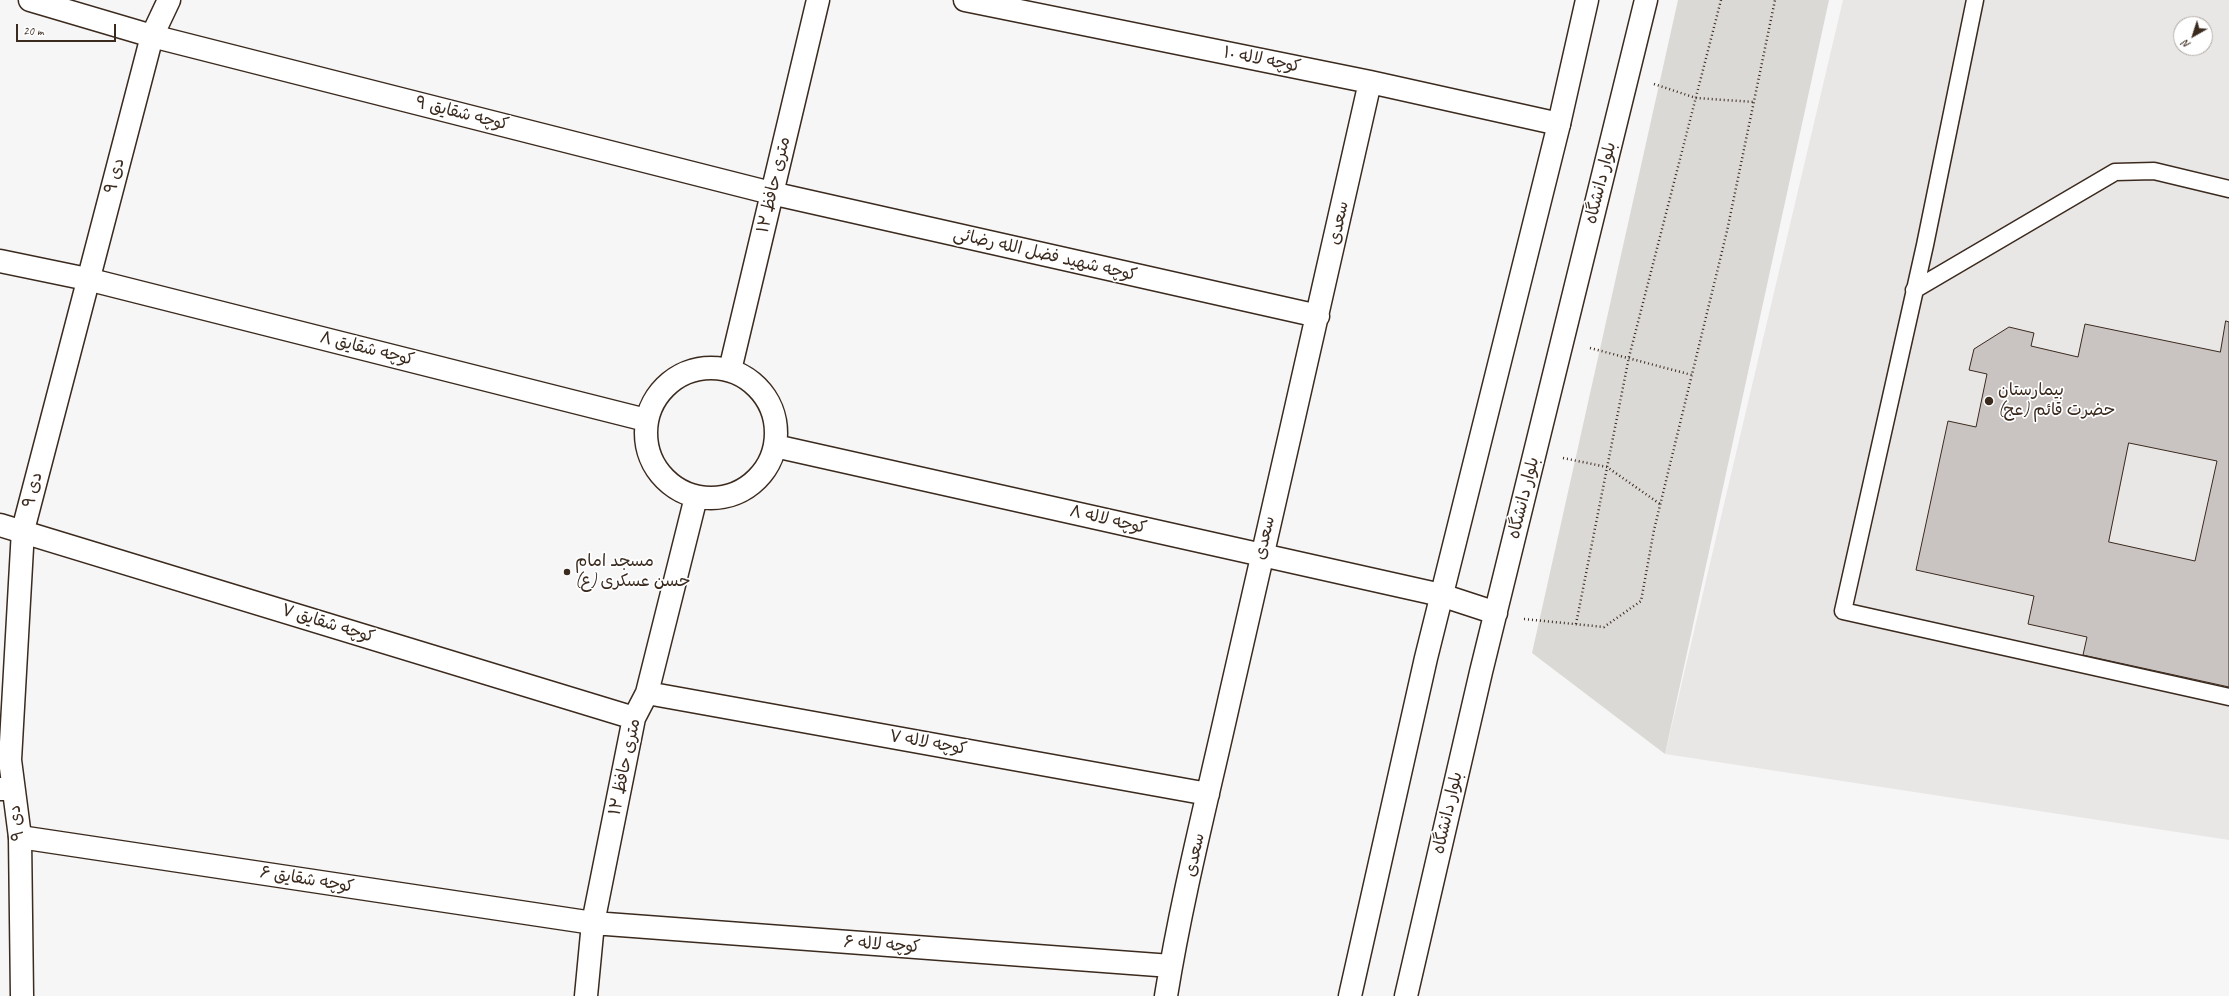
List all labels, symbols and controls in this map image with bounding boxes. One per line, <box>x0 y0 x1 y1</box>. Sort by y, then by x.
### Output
scale bar <box>18 16 118 42</box>
north arrow <box>2173 16 2213 56</box>
text: 20 m <box>23 23 43 39</box>
text: N <box>2179 37 2193 52</box>
street label: کوچه لاله ۱۰ <box>1222 43 1302 77</box>
street label: کوچه شقایق ۹ <box>413 93 511 135</box>
street label: ۱۲ متری حافظ <box>753 135 795 235</box>
street label: بلوار دانشگاه <box>1581 140 1621 226</box>
street label: ۹ دی <box>100 156 130 196</box>
street label: سعدی <box>1324 199 1354 247</box>
street label: کوچه شهید فضل الله رضائی <box>951 224 1139 286</box>
street label: کوچه شقایق ۸ <box>318 327 416 371</box>
place label: بیمارستان حضرت قائم (عج) <box>1998 381 2115 421</box>
marker: بیمارستان حضرت قائم (عج) <box>1983 395 1995 407</box>
street label: بلوار دانشگاه <box>1504 455 1544 541</box>
street label: ۹ دی <box>19 470 47 510</box>
street label: کوچه لاله ۸ <box>1067 501 1149 539</box>
street label: سعدی <box>1250 514 1280 562</box>
place label: مسجد امام حسن عسکری (ع) <box>575 552 691 592</box>
marker: مسجد امام حسن عسکری (ع) <box>562 567 572 577</box>
street label: کوچه شقایق ۷ <box>279 600 377 648</box>
street label: ۱۲ متری حافظ <box>605 717 645 817</box>
street label: کوچه لاله ۷ <box>887 726 969 760</box>
street label: بلوار دانشگاه <box>1429 770 1467 856</box>
street label: ۹ دی <box>5 804 29 842</box>
street label: سعدی <box>1180 831 1210 879</box>
street label: کوچه شقایق ۶ <box>258 862 356 898</box>
street label: کوچه لاله ۶ <box>843 932 921 958</box>

